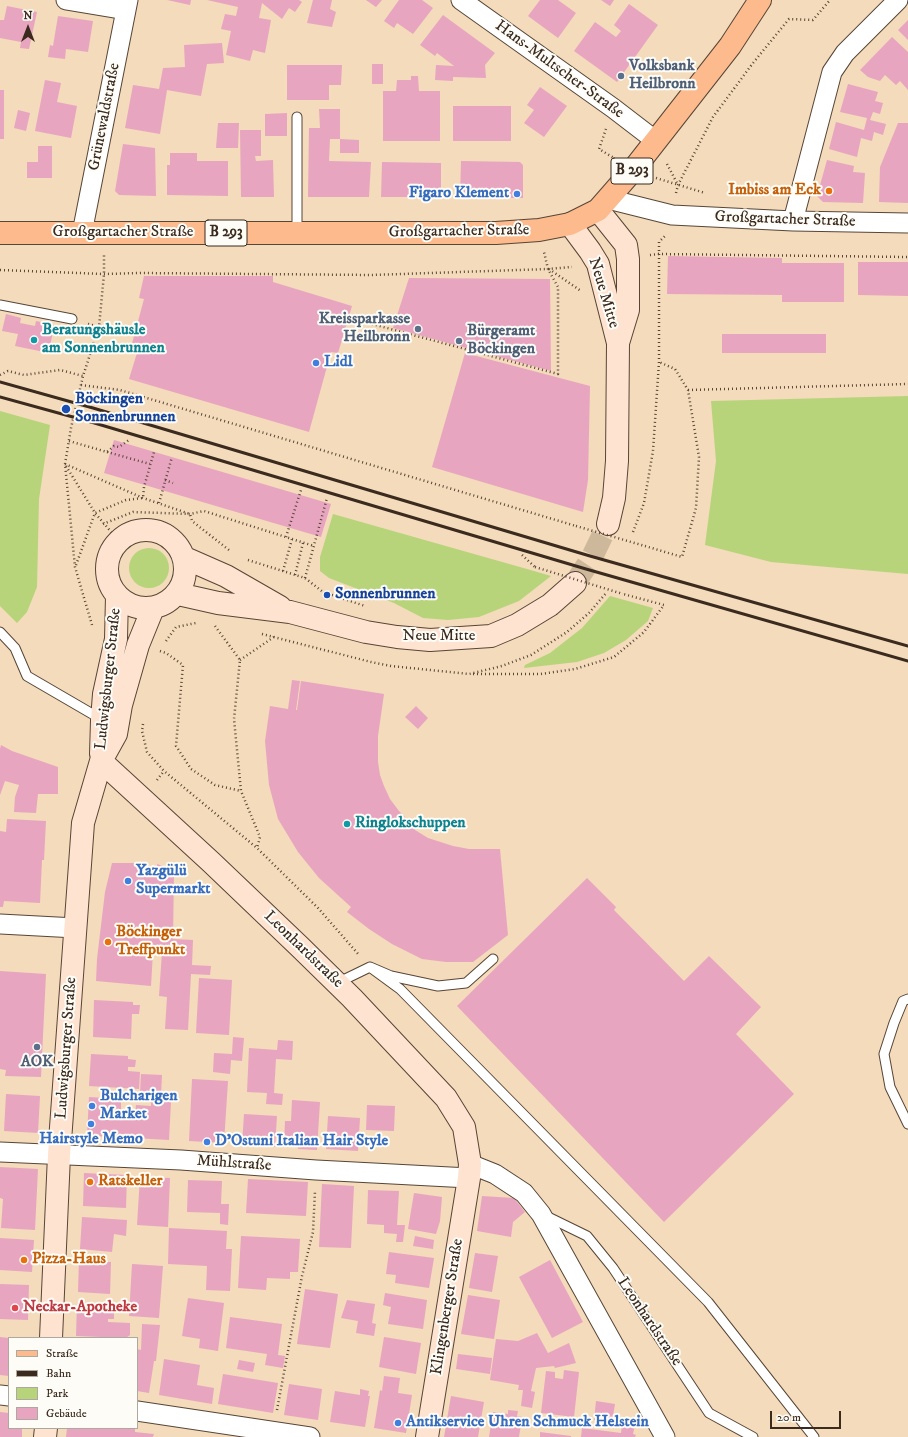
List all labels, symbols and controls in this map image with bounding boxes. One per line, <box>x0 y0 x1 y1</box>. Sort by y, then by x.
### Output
north arrow <box>8 8 48 48</box>
text: N <box>23 9 33 23</box>
street label: Hans-Multscher-Straße <box>491 17 627 123</box>
place label: Volksbank Heilbronn <box>629 57 696 95</box>
street label: Grünewaldstraße <box>85 62 125 172</box>
marker: Volksbank Heilbronn <box>616 71 626 81</box>
road number: B 293 <box>611 158 653 184</box>
place label: Imbiss am Eck <box>728 181 821 201</box>
place label: Figaro Klement <box>409 184 509 204</box>
marker: Imbiss am Eck <box>824 186 834 196</box>
marker: Figaro Klement <box>512 189 522 199</box>
street label: Großgartacher Straße <box>714 208 856 232</box>
road number: B 293 <box>205 220 247 246</box>
street label: Großgartacher Straße <box>388 221 530 243</box>
street label: Großgartacher Straße <box>53 223 193 243</box>
street label: Neue Mitte <box>583 255 623 331</box>
place label: Kreissparkasse Heilbronn <box>319 310 410 348</box>
place label: Beratungshäusle am Sonnenbrunnen <box>42 321 165 359</box>
place label: Bürgeramt Böckingen <box>467 322 535 360</box>
marker: Kreissparkasse Heilbronn <box>413 324 423 334</box>
marker: Beratungshäusle am Sonnenbrunnen <box>29 335 39 345</box>
marker: Bürgeramt Böckingen <box>454 336 464 346</box>
place label: Lidl <box>324 353 352 373</box>
marker: Lidl <box>311 358 321 368</box>
place label: Böckingen Sonnenbrunnen <box>75 390 176 428</box>
marker: Böckingen Sonnenbrunnen <box>60 403 72 415</box>
place label: Sonnenbrunnen <box>335 585 436 605</box>
marker: Sonnenbrunnen <box>322 590 332 600</box>
street label: Ludwigsburger Straße <box>92 607 126 751</box>
street label: Neue Mitte <box>403 627 475 647</box>
place label: Ringlokschuppen <box>355 814 466 834</box>
marker: Ringlokschuppen <box>342 819 352 829</box>
place label: Yazgülü Supermarkt <box>136 862 210 900</box>
marker: Yazgülü Supermarkt <box>123 876 133 886</box>
street label: Leonhardstraße <box>259 907 347 993</box>
place label: Böckinger Treffpunkt <box>116 923 185 961</box>
marker: Böckinger Treffpunkt <box>103 937 113 947</box>
street label: Ludwigsburger Straße <box>52 976 82 1120</box>
marker: AOK <box>32 1042 42 1052</box>
place label: AOK <box>21 1053 53 1073</box>
place label: Bulcharigen Market <box>100 1087 178 1125</box>
marker: Bulcharigen Market <box>87 1101 97 1111</box>
marker: Hairstyle Memo <box>86 1119 96 1129</box>
place label: Hairstyle Memo <box>39 1130 143 1150</box>
place label: D'Ostuni Italian Hair Style <box>215 1132 388 1152</box>
marker: D'Ostuni Italian Hair Style <box>202 1137 212 1147</box>
street label: Mühlstraße <box>196 1152 272 1176</box>
place label: Ratskeller <box>98 1172 162 1192</box>
marker: Ratskeller <box>85 1177 95 1187</box>
street label: Klingenberger Straße <box>428 1237 468 1377</box>
place label: Pizza-Haus <box>32 1250 106 1270</box>
marker: Pizza-Haus <box>19 1255 29 1265</box>
street label: Leonhardstraße <box>612 1274 686 1370</box>
place label: Neckar-Apotheke <box>23 1298 137 1318</box>
marker: Neckar-Apotheke <box>10 1303 20 1313</box>
legend <box>8 1337 138 1429</box>
text: Straße <box>46 1346 78 1361</box>
text: Bahn <box>46 1366 71 1381</box>
text: Park <box>46 1386 68 1401</box>
scale bar <box>772 1403 843 1429</box>
text: Gebäude <box>46 1406 87 1421</box>
text: 20 m <box>777 1410 801 1425</box>
place label: Antikservice Uhren Schmuck Helstein <box>406 1413 649 1433</box>
marker: Antikservice Uhren Schmuck Helstein <box>393 1418 403 1428</box>

